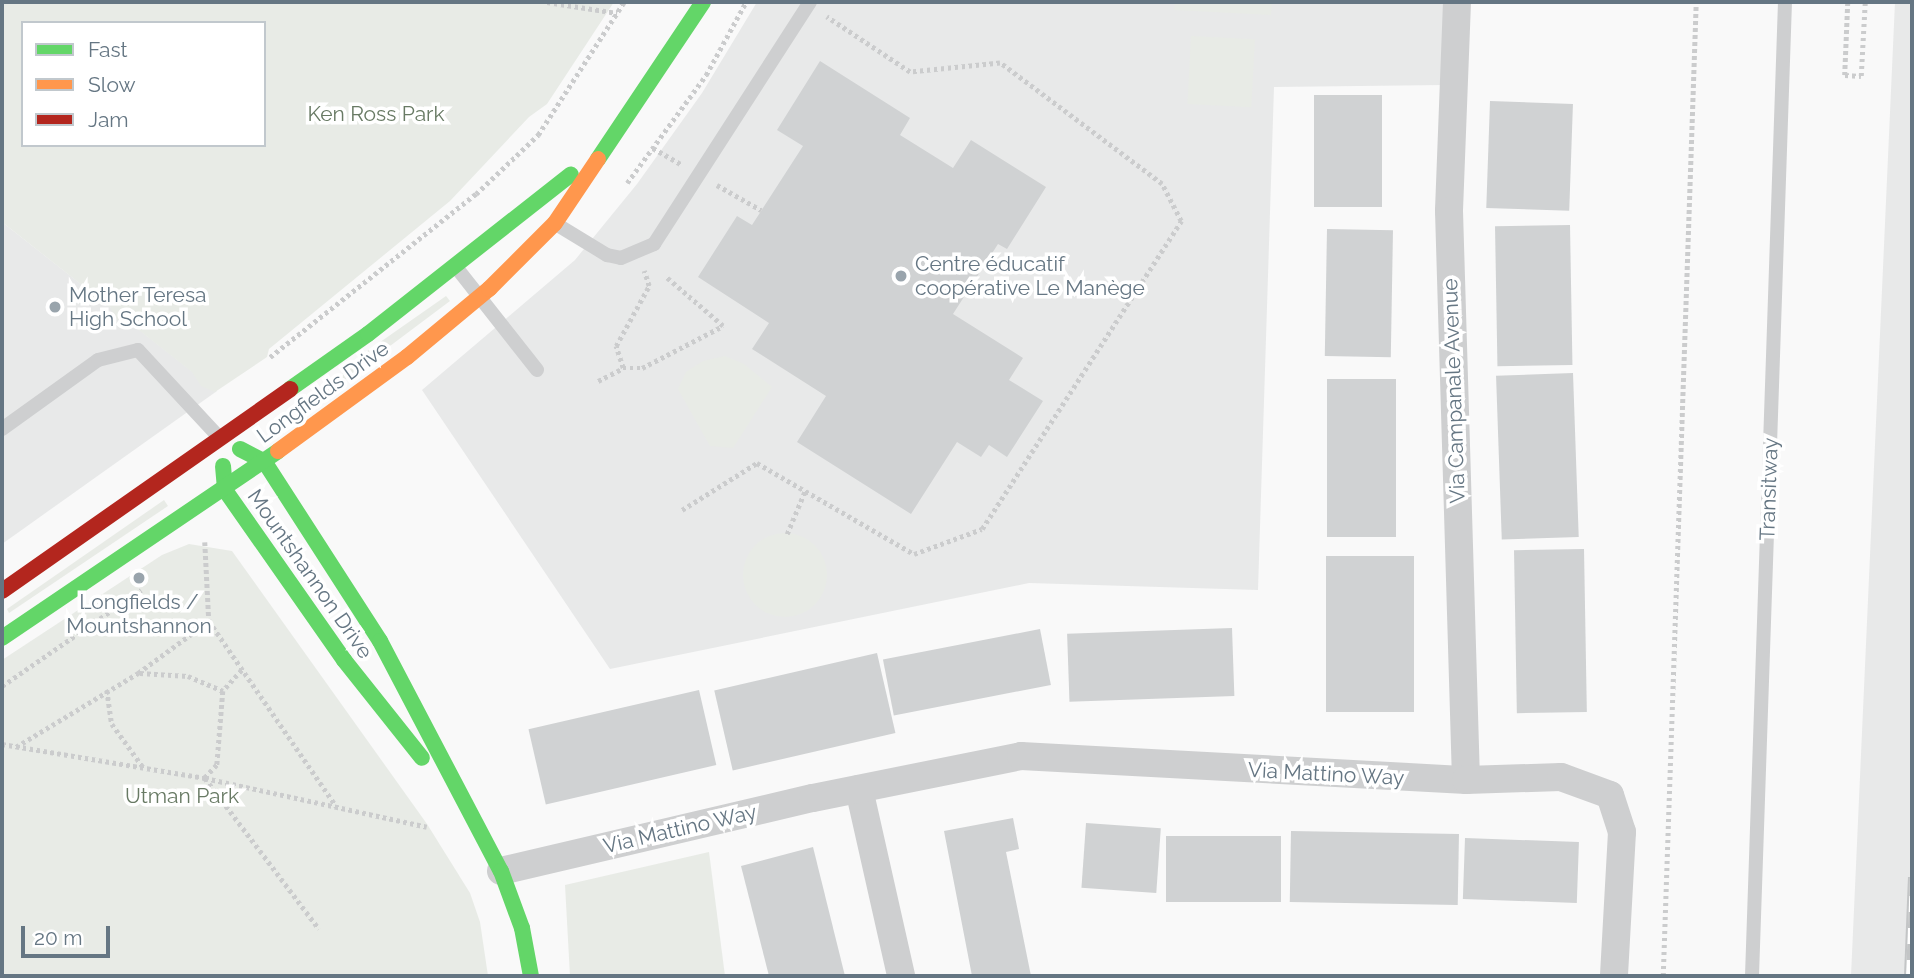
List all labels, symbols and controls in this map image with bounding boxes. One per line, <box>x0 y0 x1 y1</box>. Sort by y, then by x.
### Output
legend <box>21 21 266 147</box>
text: Fast <box>88 37 128 62</box>
text: Slow <box>88 72 136 97</box>
park label: Ken Ross Park <box>307 101 445 127</box>
text: Jam <box>88 107 129 132</box>
place label: Centre éducatif coopérative Le Manège <box>915 251 1145 301</box>
marker: Centre éducatif coopérative Le Manège <box>893 268 909 284</box>
street label: Via Campanale Avenue <box>1437 278 1471 504</box>
place label: Mother Teresa High School <box>69 282 208 332</box>
marker: Mother Teresa High School <box>47 299 63 315</box>
street label: Longfields Drive <box>252 336 394 448</box>
street label: Transitway <box>1755 437 1783 541</box>
street label: Mountshannon Drive <box>242 484 378 664</box>
marker: Longfields / Mountshannon <box>131 570 147 586</box>
place label: Longfields / Mountshannon <box>66 589 212 639</box>
street label: Via Mattino Way <box>1247 757 1405 791</box>
park label: Utman Park <box>125 783 239 809</box>
street label: Via Mattino Way <box>600 799 760 859</box>
scale bar <box>24 912 114 956</box>
text: 20 m <box>34 925 82 950</box>

